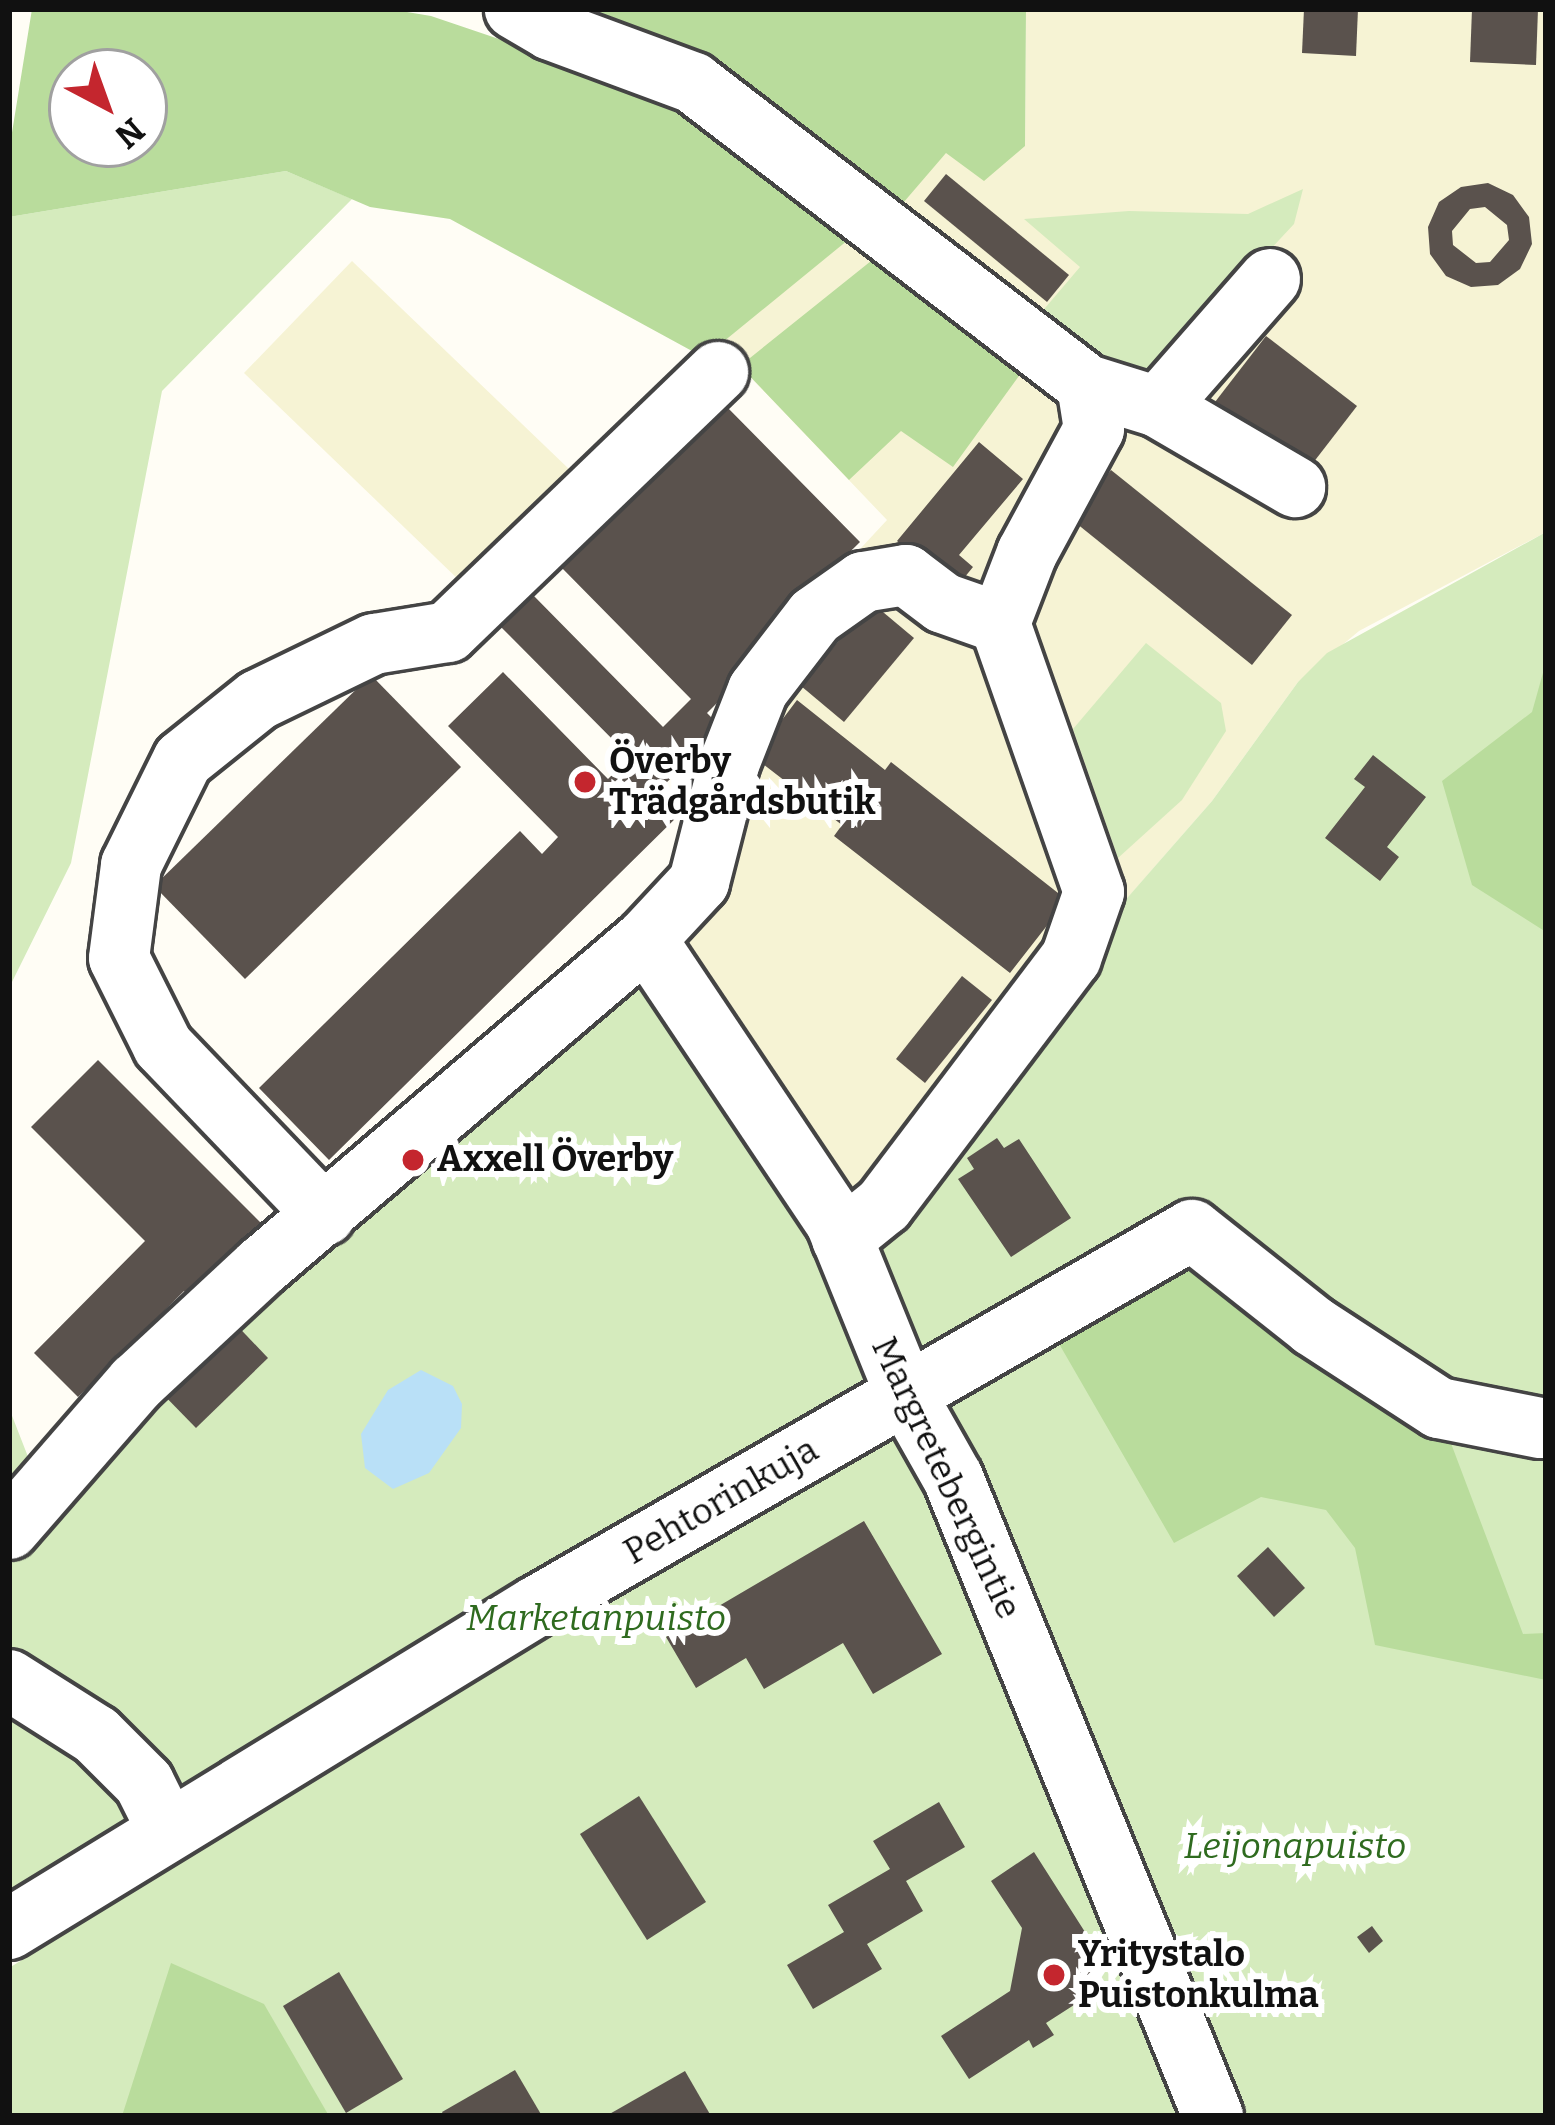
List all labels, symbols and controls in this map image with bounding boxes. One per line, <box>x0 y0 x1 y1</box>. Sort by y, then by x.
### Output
north arrow <box>48 48 168 168</box>
text: N <box>107 109 152 156</box>
place label: Överby Trädgårdsbutik <box>609 739 876 824</box>
marker: Överby Trädgårdsbutik <box>572 769 598 795</box>
place label: Axxell Överby <box>437 1138 673 1182</box>
marker: Axxell Överby <box>400 1147 426 1173</box>
street label: Margretebergintie <box>862 1331 1030 1625</box>
street label: Pehtorinkuja <box>616 1428 826 1574</box>
park label: Marketanpuisto <box>466 1597 726 1641</box>
park label: Leijonapuisto <box>1184 1825 1406 1869</box>
place label: Yritystalo Puistonkulma <box>1078 1932 1319 2017</box>
marker: Yritystalo Puistonkulma <box>1041 1962 1067 1988</box>

